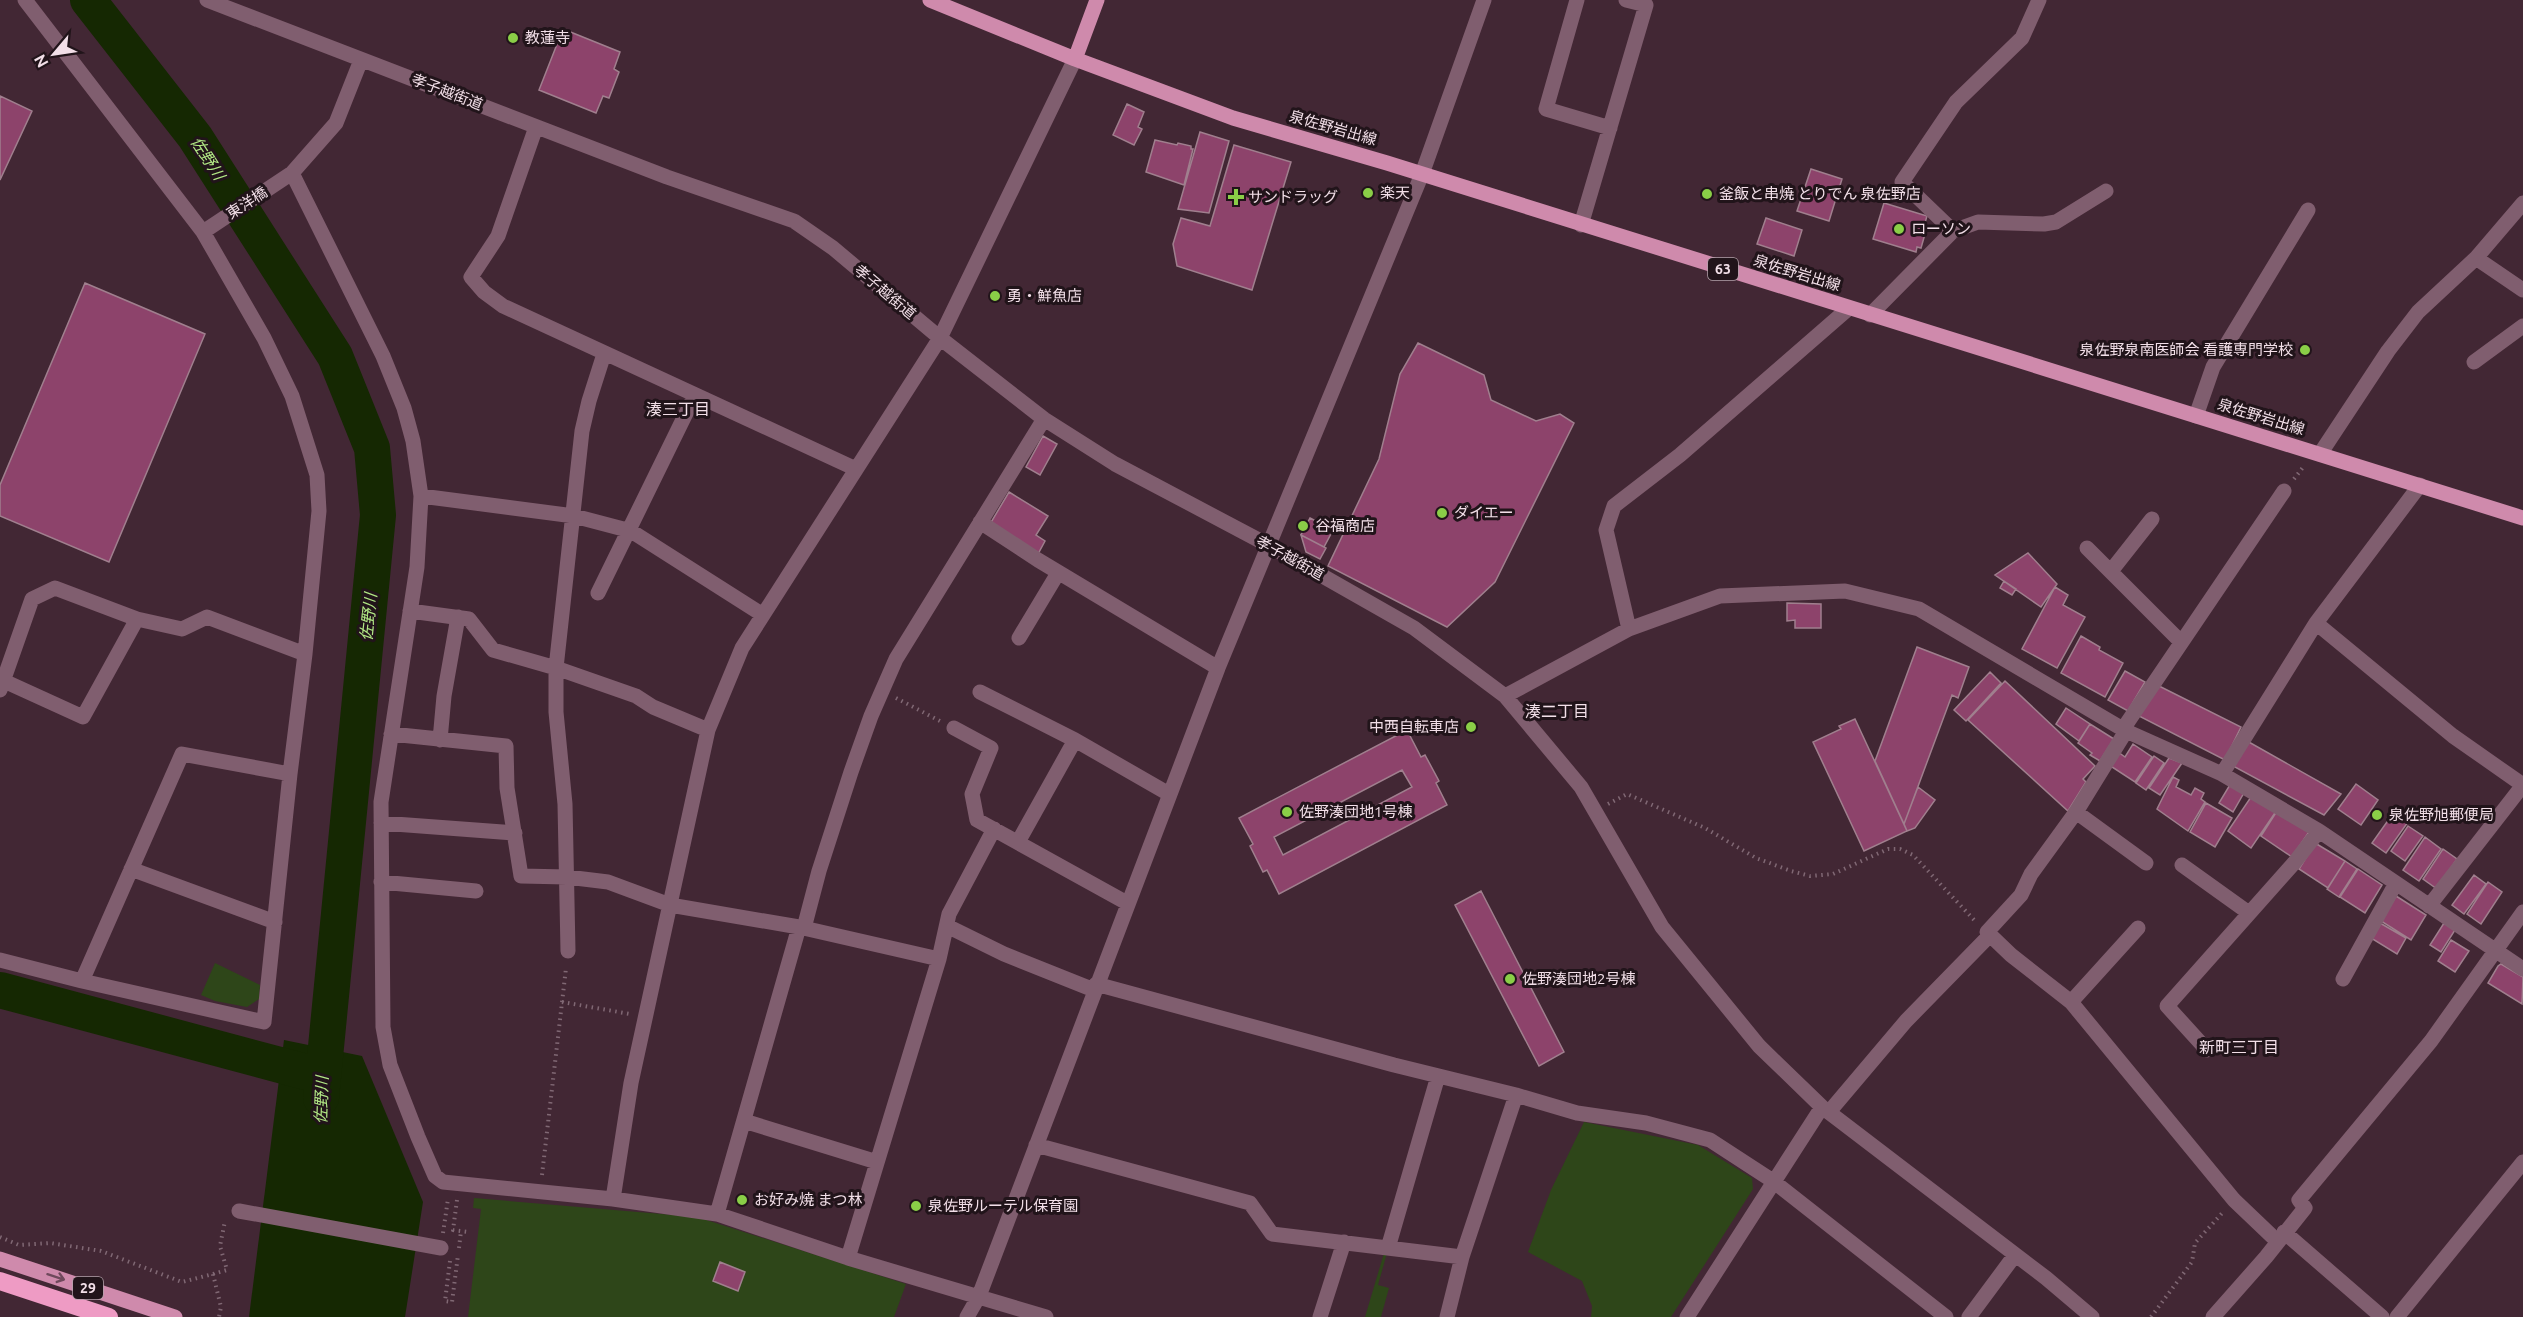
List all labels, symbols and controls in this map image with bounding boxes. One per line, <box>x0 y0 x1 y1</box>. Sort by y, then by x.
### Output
north arrow <box>24 24 84 84</box>
place label: 教蓮寺 <box>525 29 570 46</box>
marker: 教蓮寺 <box>506 31 520 45</box>
text: N <box>30 52 52 71</box>
street label: 孝子越街道 <box>409 70 485 113</box>
street label: 泉佐野岩出線 <box>1288 107 1379 148</box>
water label: 佐野川 <box>187 133 230 185</box>
street label: 東洋橋 <box>223 183 270 222</box>
place label: 楽天 <box>1380 184 1410 201</box>
place label: 釜飯と串焼 とりでん 泉佐野店 <box>1719 185 1921 202</box>
marker: 楽天 <box>1361 186 1375 200</box>
marker: 釜飯と串焼 とりでん 泉佐野店 <box>1700 187 1714 201</box>
place label: サンドラッグ <box>1248 188 1338 205</box>
marker: サンドラッグ <box>1229 190 1243 204</box>
place label: ローソン <box>1911 220 1971 237</box>
marker: ローソン <box>1892 222 1906 236</box>
street label: 泉佐野岩出線 <box>1752 251 1843 294</box>
road number: 63 <box>1708 258 1738 280</box>
street label: 孝子越街道 <box>851 261 920 322</box>
place label: 勇・鮮魚店 <box>1007 287 1082 304</box>
marker: 勇・鮮魚店 <box>988 289 1002 303</box>
place label: 泉佐野泉南医師会 看護専門学校 <box>2080 341 2293 358</box>
marker: 泉佐野泉南医師会 看護専門学校 <box>2298 343 2312 357</box>
street label: 泉佐野岩出線 <box>2216 395 2307 438</box>
district label: 湊三丁目 <box>646 400 710 418</box>
place label: ダイエー <box>1454 504 1514 521</box>
marker: ダイエー <box>1435 506 1449 520</box>
place label: 谷福商店 <box>1315 517 1375 534</box>
marker: 谷福商店 <box>1296 519 1310 533</box>
street label: 孝子越街道 <box>1253 532 1327 583</box>
water label: 佐野川 <box>357 590 380 642</box>
district label: 湊二丁目 <box>1525 702 1589 720</box>
place label: 中西自転車店 <box>1369 718 1459 735</box>
marker: 中西自転車店 <box>1464 720 1478 734</box>
place label: 佐野湊団地1号棟 <box>1299 803 1412 820</box>
marker: 佐野湊団地1号棟 <box>1280 805 1294 819</box>
place label: 泉佐野旭郵便局 <box>2389 806 2494 823</box>
marker: 泉佐野旭郵便局 <box>2370 808 2384 822</box>
place label: 佐野湊団地2号棟 <box>1522 970 1635 987</box>
marker: 佐野湊団地2号棟 <box>1503 972 1517 986</box>
district label: 新町三丁目 <box>2199 1038 2279 1056</box>
water label: 佐野川 <box>311 1074 331 1124</box>
place label: お好み焼 まつ林 <box>754 1191 862 1208</box>
marker: お好み焼 まつ林 <box>735 1193 749 1207</box>
place label: 泉佐野ルーテル保育園 <box>928 1197 1078 1214</box>
marker: 泉佐野ルーテル保育園 <box>909 1199 923 1213</box>
one-way arrow <box>46 1273 65 1284</box>
road number: 29 <box>73 1277 103 1299</box>

